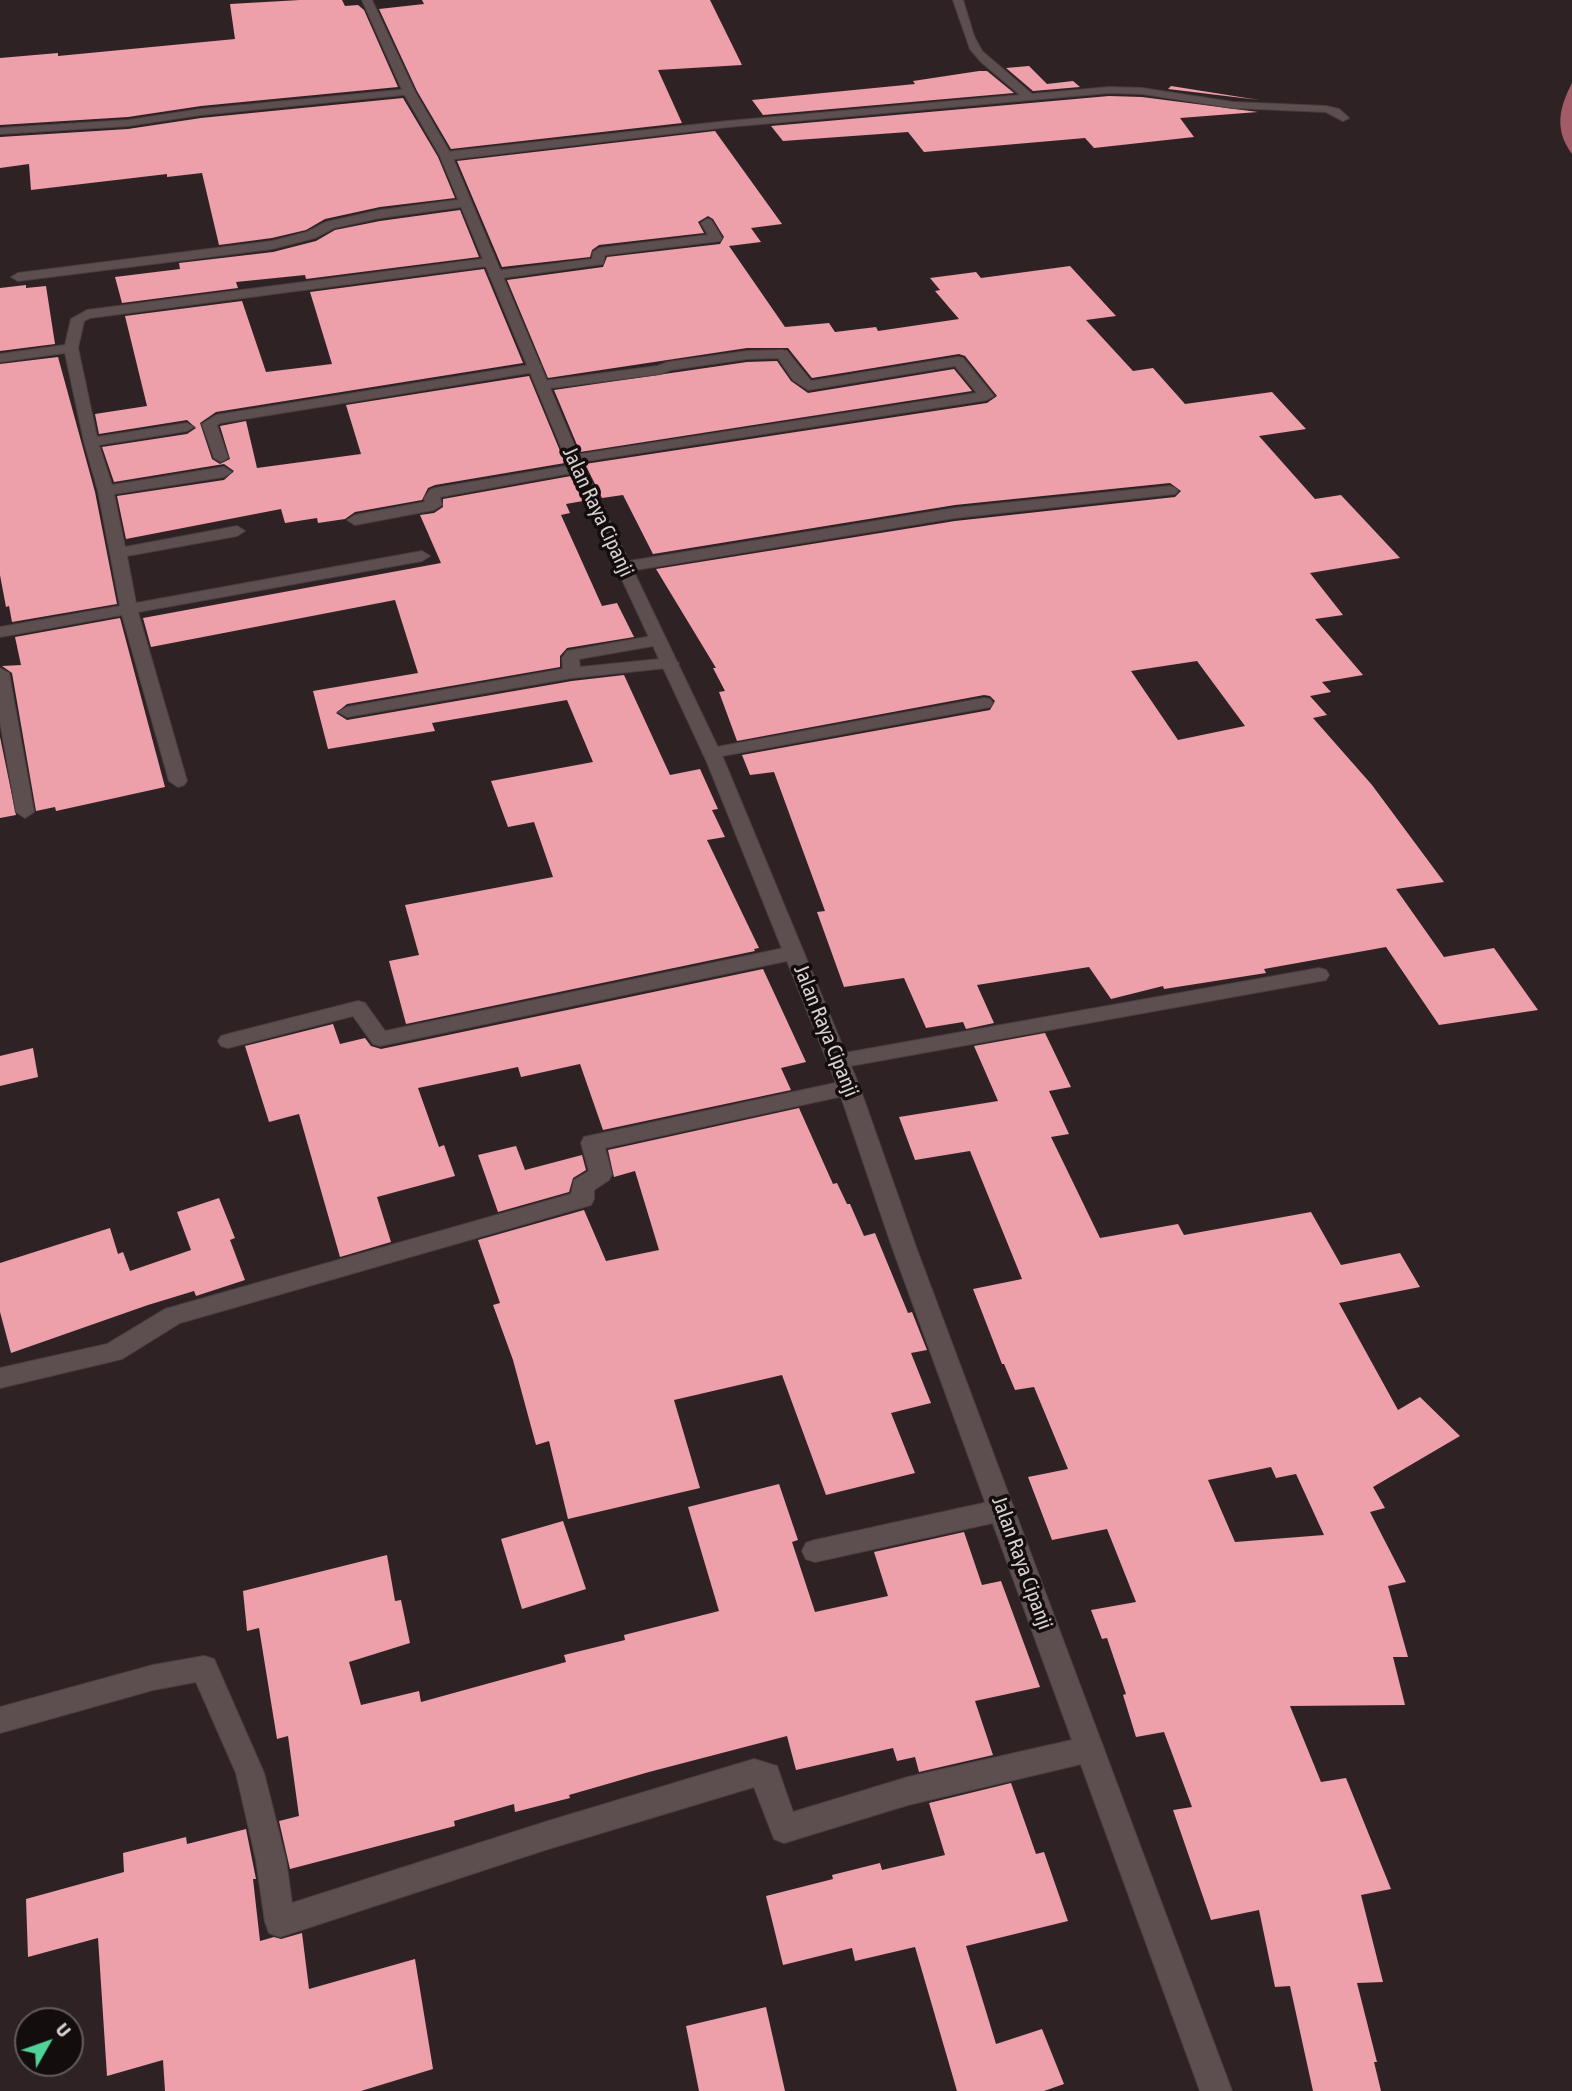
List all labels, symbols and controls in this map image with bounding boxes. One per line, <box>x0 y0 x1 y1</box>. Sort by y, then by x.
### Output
street label: Jalan Raya Cipanji <box>557 443 639 581</box>
street label: Jalan Raya Cipanji <box>788 961 864 1101</box>
street label: Jalan Raya Cipanji <box>986 1493 1058 1633</box>
north arrow <box>14 2007 84 2077</box>
text: U <box>52 2018 76 2041</box>

